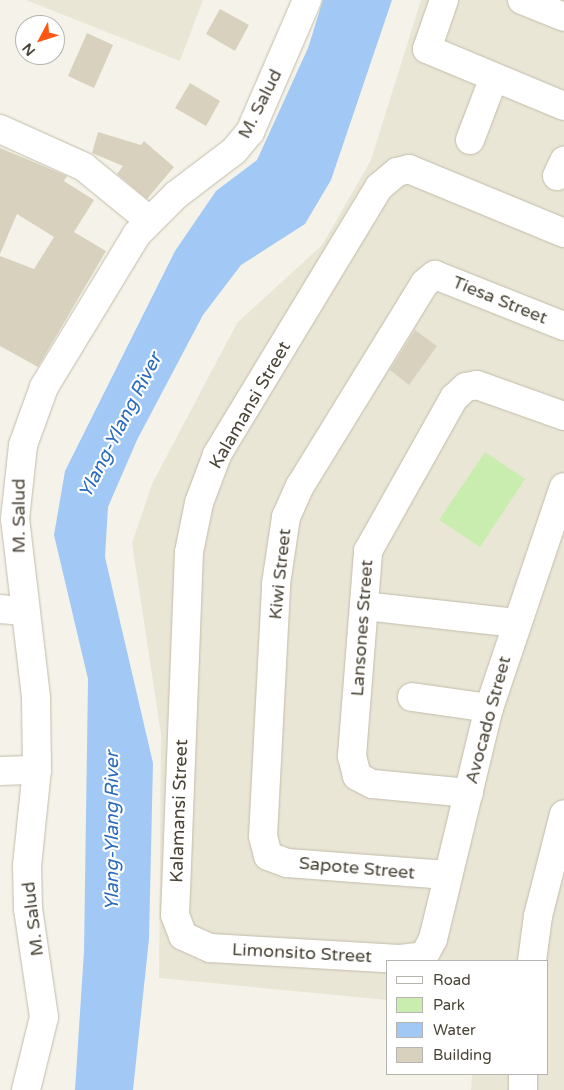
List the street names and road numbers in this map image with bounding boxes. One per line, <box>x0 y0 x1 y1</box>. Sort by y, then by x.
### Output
street label: M. Salud <box>233 66 287 142</box>
street label: Tiesa Street <box>449 271 551 329</box>
street label: Kalamansi Street <box>205 337 295 473</box>
street label: M. Salud <box>8 479 30 553</box>
street label: Kiwi Street <box>264 527 296 621</box>
street label: Lansones Street <box>346 559 378 697</box>
street label: Avocado Street <box>461 654 515 786</box>
street label: Kalamansi Street <box>166 739 192 883</box>
street label: Sapote Street <box>298 852 416 884</box>
street label: M. Salud <box>18 881 48 957</box>
street label: Limonsito Street <box>231 939 373 967</box>

